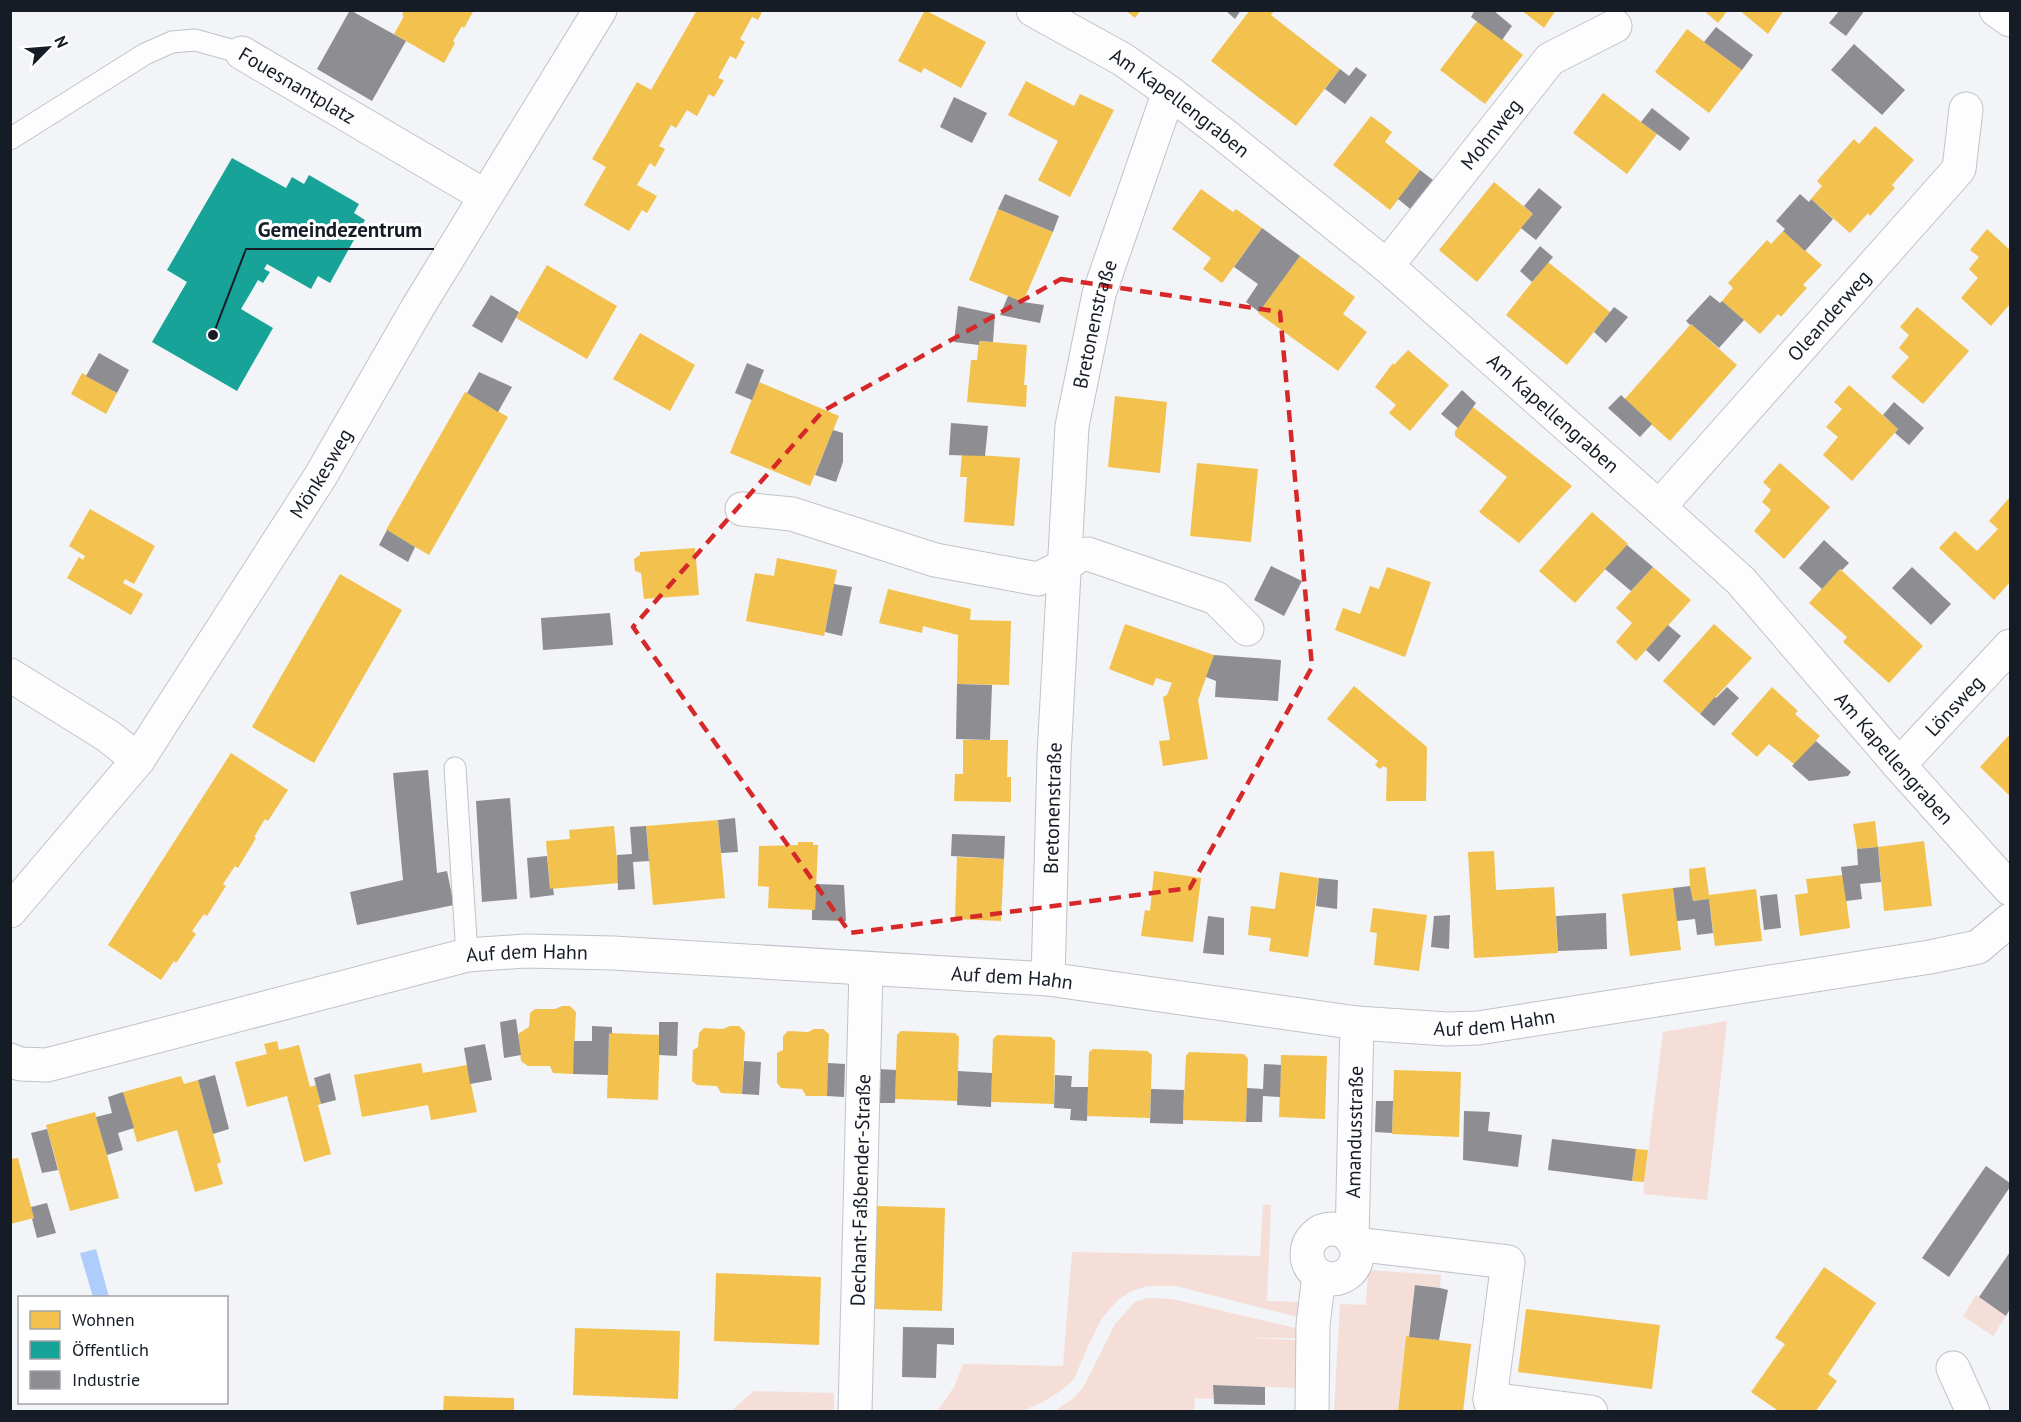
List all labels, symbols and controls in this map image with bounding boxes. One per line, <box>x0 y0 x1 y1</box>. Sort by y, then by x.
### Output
north arrow <box>18 18 78 78</box>
text: N <box>50 33 73 51</box>
street label: Fouesnantplatz <box>234 41 360 130</box>
street label: Am Kapellengraben <box>1106 42 1255 163</box>
street label: Mohnweg <box>1455 93 1527 175</box>
callout: Gemeindezentrum <box>246 210 434 249</box>
text: Gemeindezentrum <box>258 216 422 243</box>
street label: Bretonenstraße <box>1067 256 1123 391</box>
street label: Oleanderweg <box>1782 264 1876 367</box>
street label: Am Kapellengraben <box>1482 348 1625 479</box>
street label: Mönkesweg <box>284 424 358 523</box>
street label: Lönsweg <box>1919 670 1989 742</box>
street label: Am Kapellengraben <box>1829 686 1959 830</box>
street label: Bretonenstraße <box>1038 741 1068 874</box>
street label: Auf dem Hahn <box>465 938 588 968</box>
street label: Auf dem Hahn <box>950 960 1075 995</box>
street label: Auf dem Hahn <box>1433 1003 1557 1042</box>
street label: Amandusstraße <box>1340 1065 1369 1199</box>
street label: Dechant-Faßbender-Straße <box>845 1074 876 1307</box>
legend <box>18 1296 228 1404</box>
text: Wohnen <box>72 1308 134 1331</box>
text: Öffentlich <box>72 1338 149 1361</box>
text: Industrie <box>72 1368 140 1391</box>

